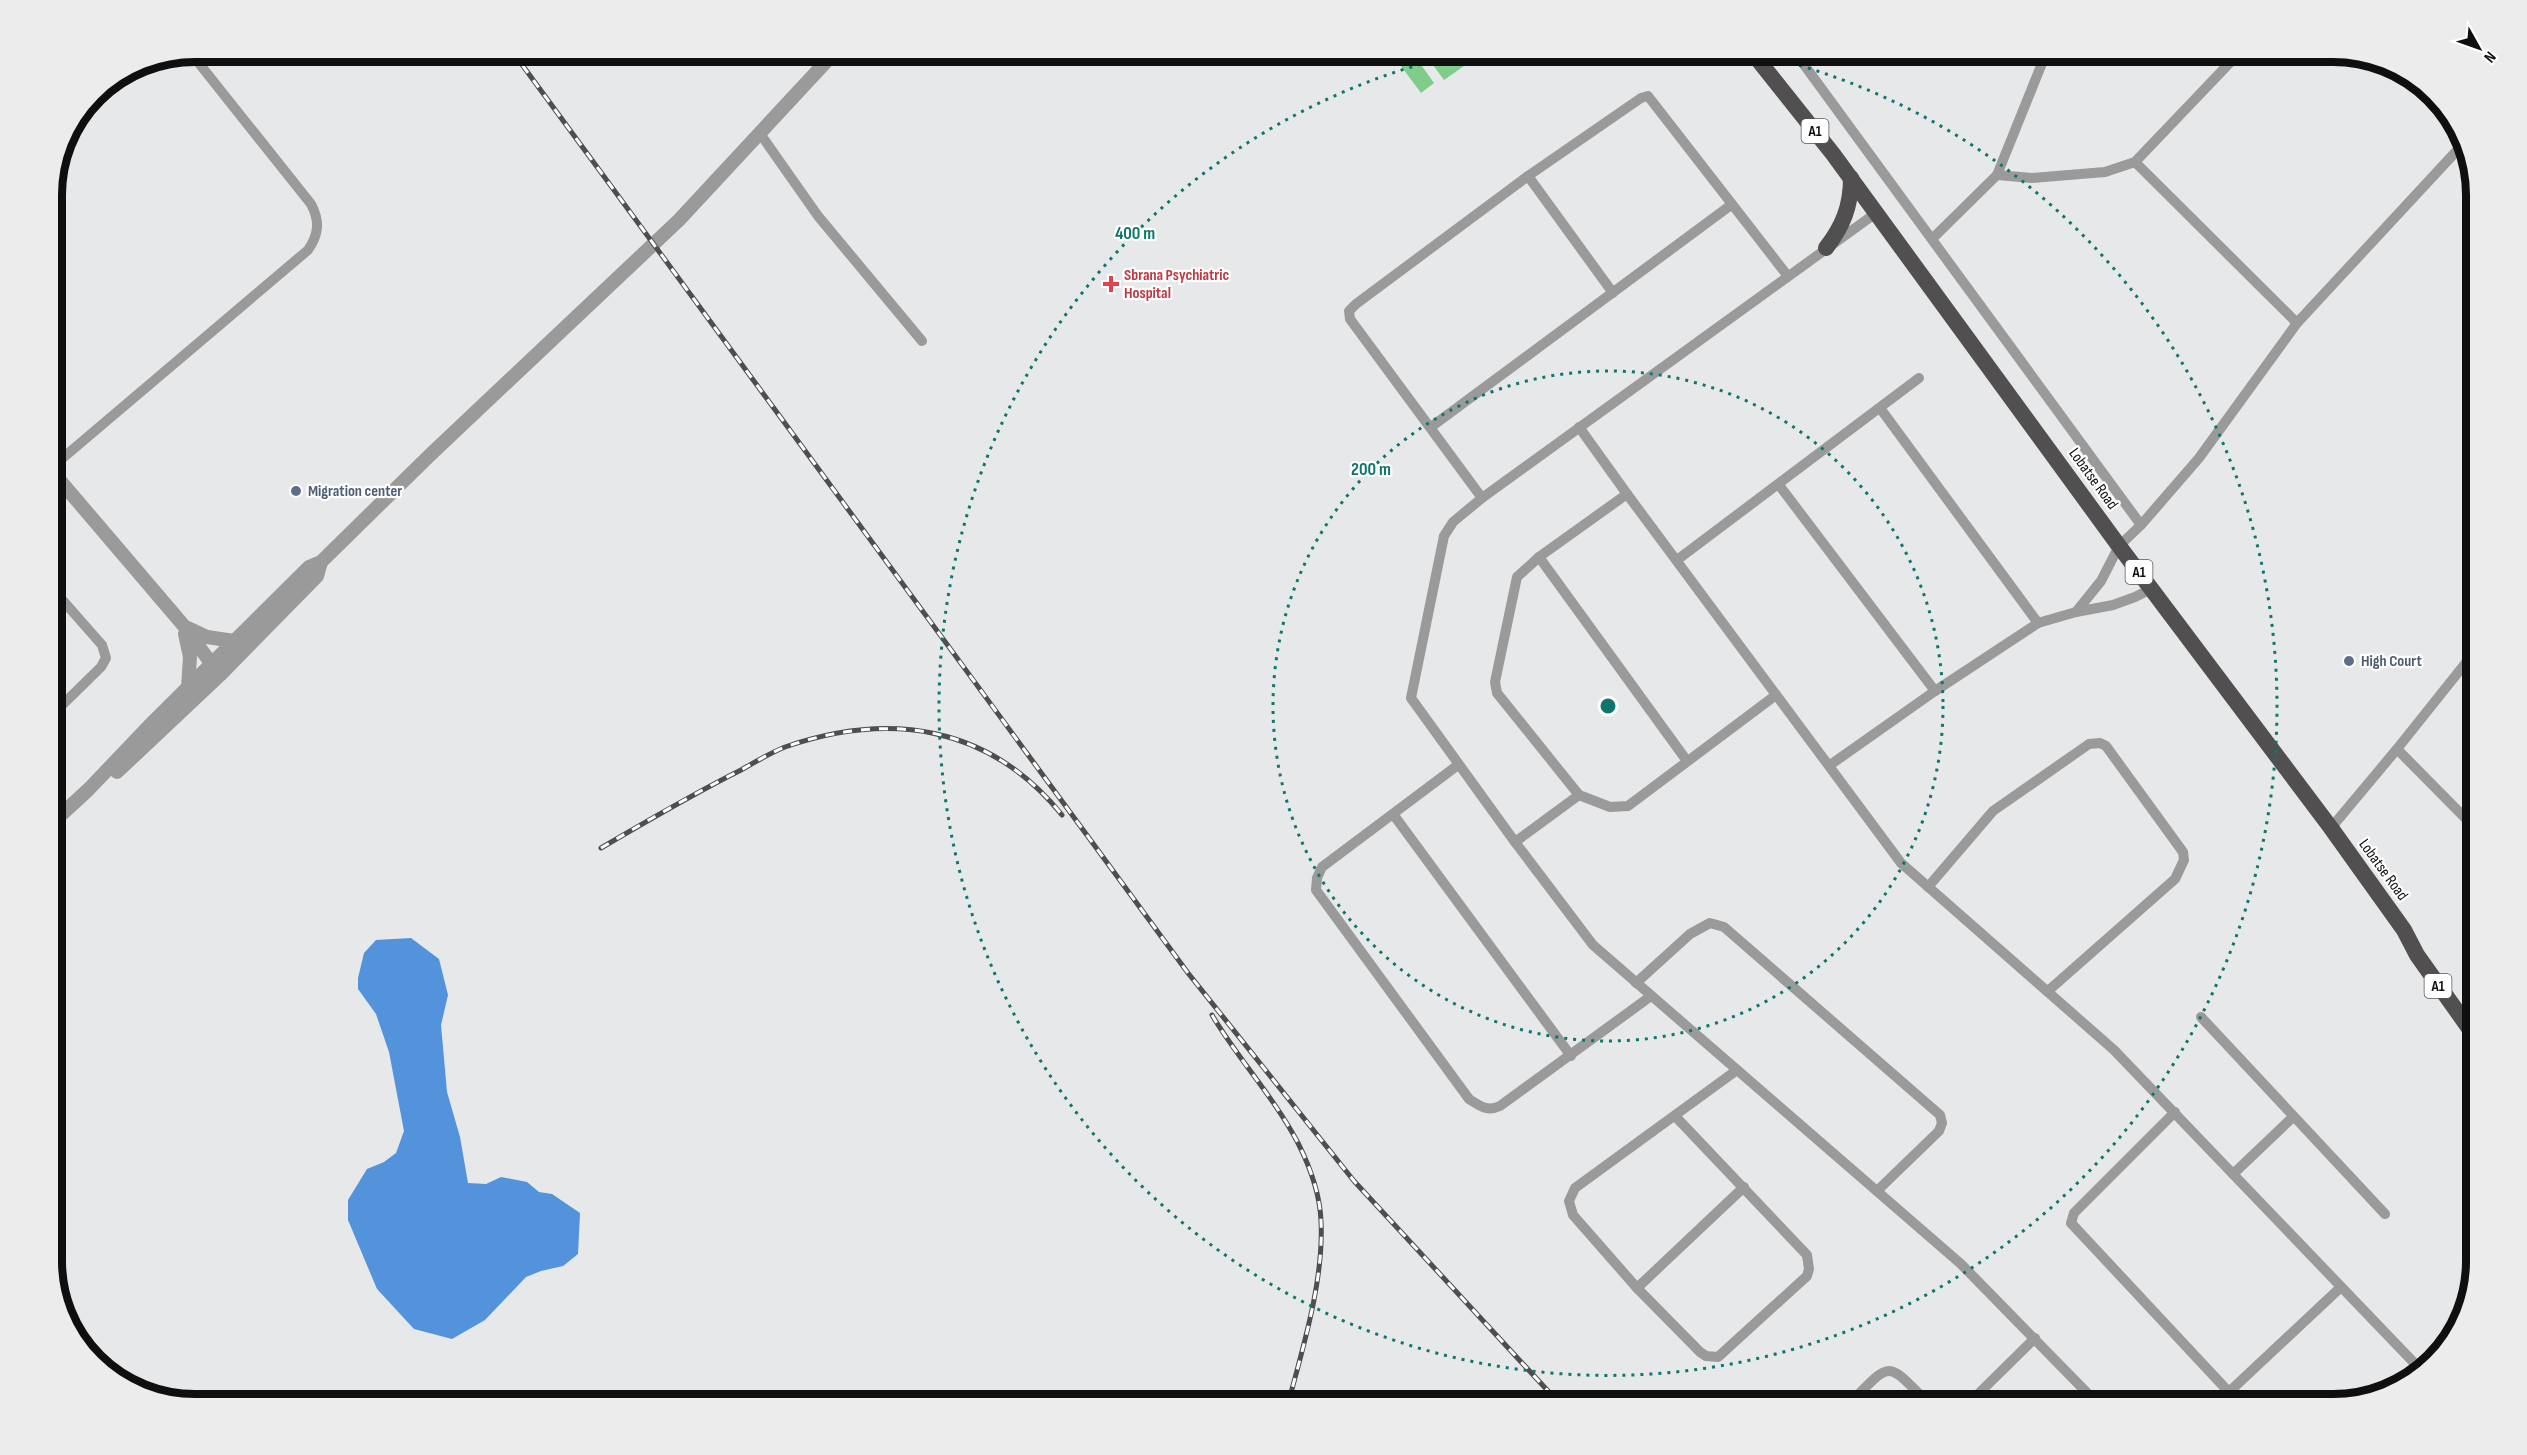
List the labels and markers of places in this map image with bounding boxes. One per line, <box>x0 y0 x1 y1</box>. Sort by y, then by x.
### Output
place label: Sbrana Psychiatric Hospital <box>1124 266 1230 303</box>
marker: Sbrana Psychiatric Hospital <box>1102 275 1120 293</box>
place label: Migration center <box>308 482 402 501</box>
marker: Migration center <box>289 484 303 498</box>
place label: High Court <box>2361 652 2422 671</box>
marker: High Court <box>2342 654 2356 668</box>
centre of rings <box>1598 696 1618 716</box>

